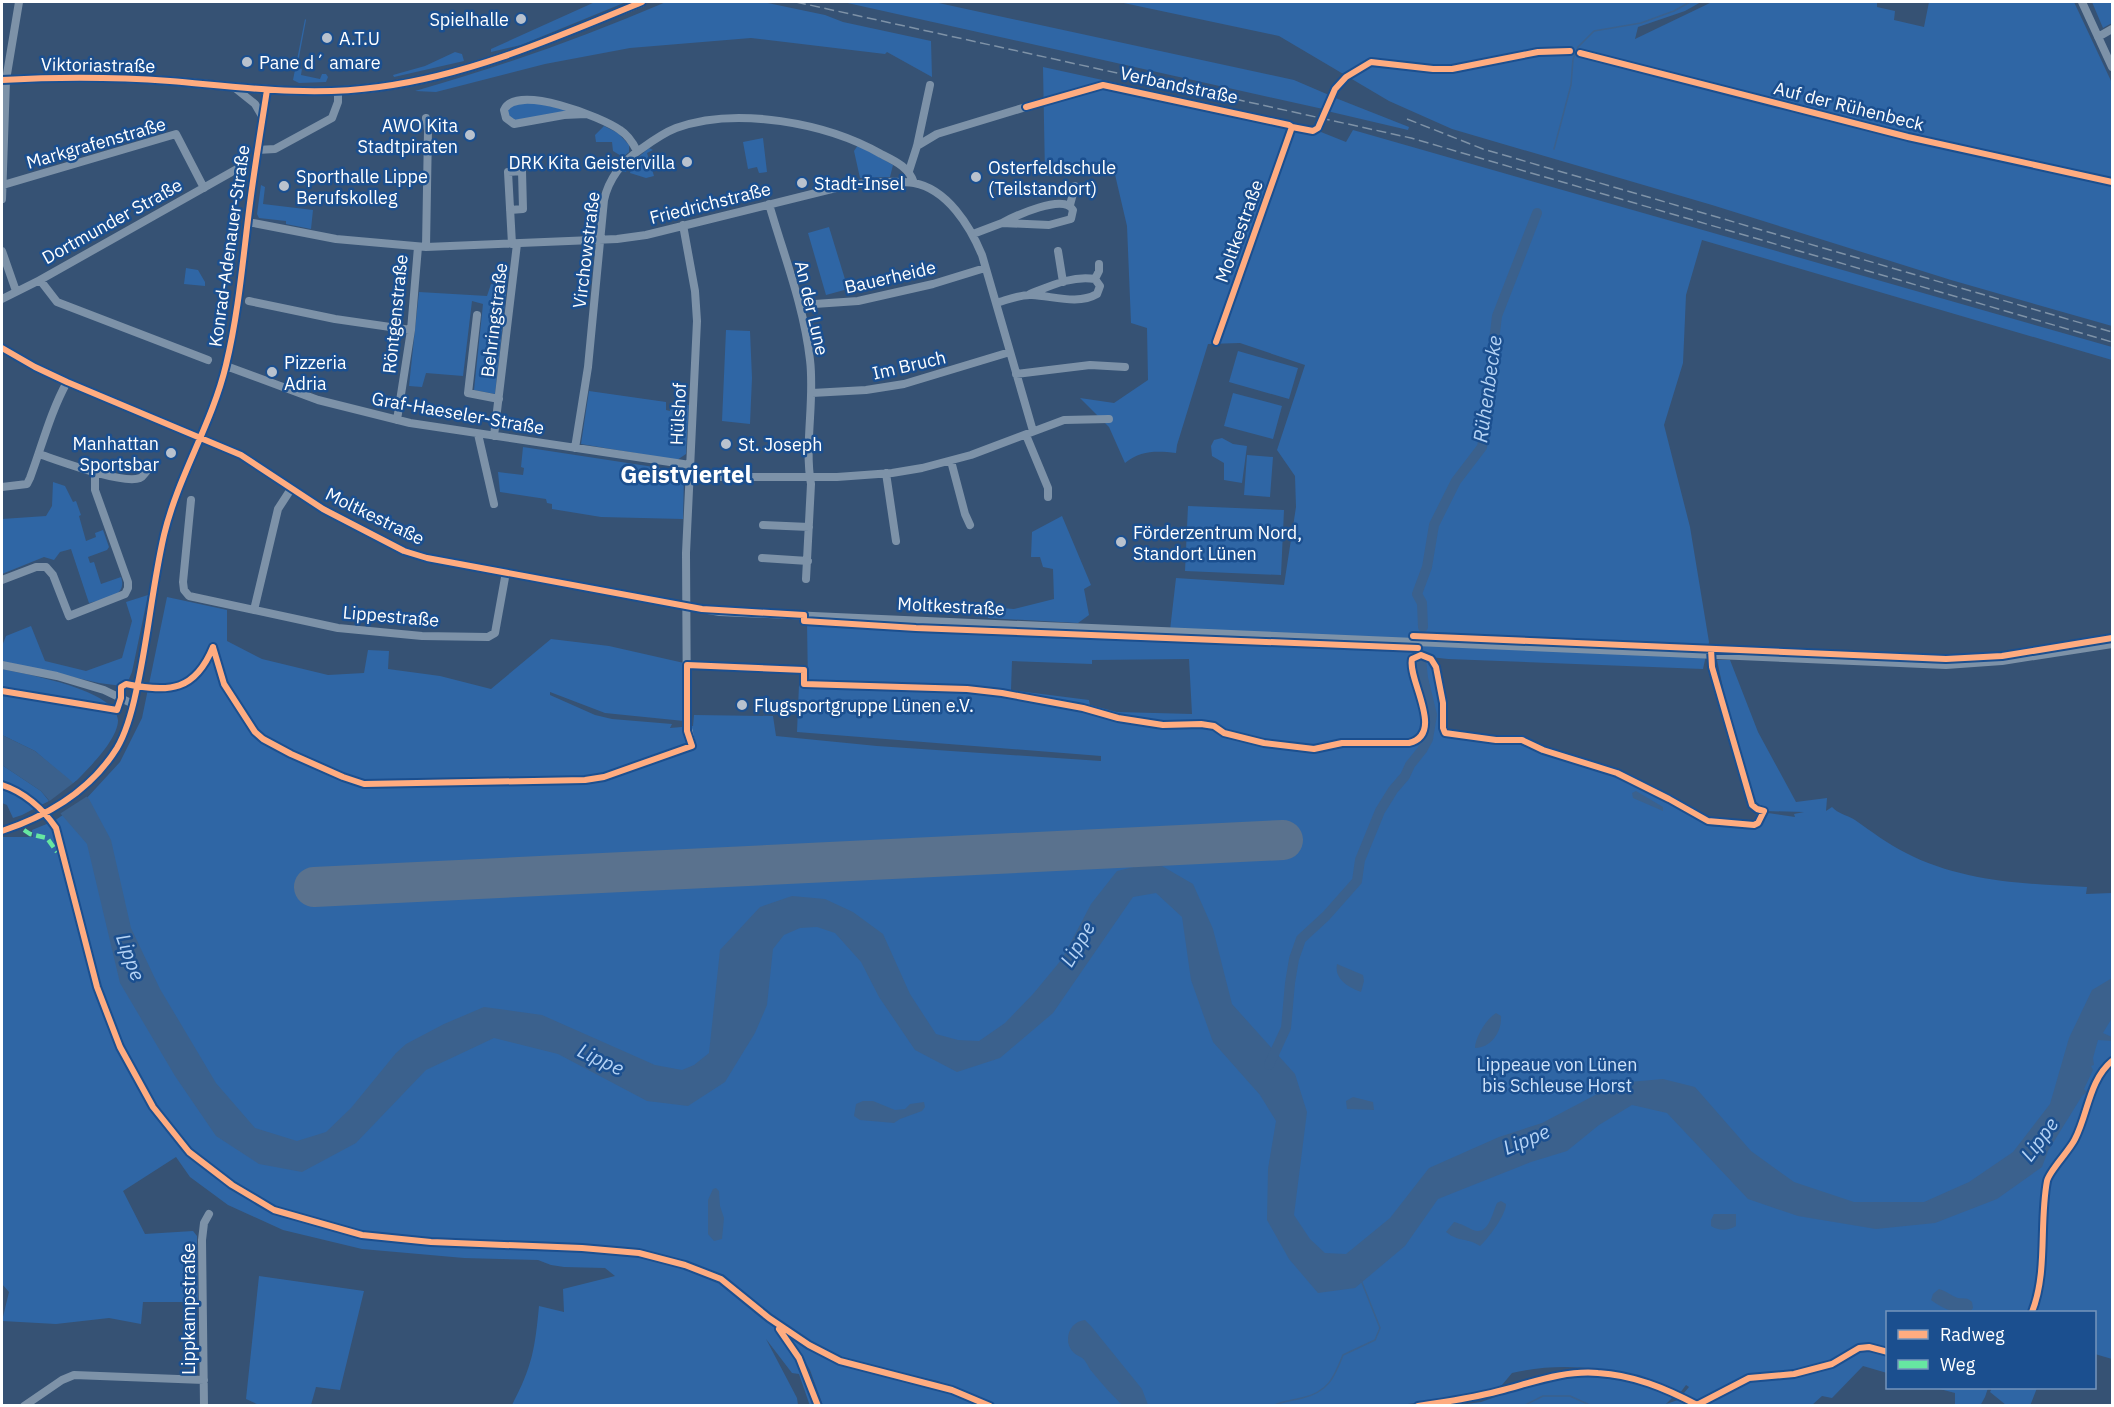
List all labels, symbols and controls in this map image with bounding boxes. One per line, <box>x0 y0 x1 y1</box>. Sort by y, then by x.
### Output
place label: Spielhalle <box>429 8 509 31</box>
marker: Spielhalle <box>514 12 528 26</box>
place label: A.T.U <box>339 27 380 50</box>
marker: A.T.U <box>320 31 334 45</box>
place label: Pane d´ amare <box>259 51 381 74</box>
street label: Viktoriastraße <box>41 53 155 77</box>
marker: Pane d´ amare <box>240 55 254 69</box>
street label: Verbandstraße <box>1118 61 1240 109</box>
street label: Auf der Rühenbeck <box>1772 76 1927 136</box>
street label: Markgrafenstraße <box>24 112 169 174</box>
place label: AWO Kita Stadtpiraten <box>357 114 458 158</box>
marker: AWO Kita Stadtpiraten <box>463 128 477 142</box>
street label: Konrad-Adenauer-Straße <box>203 143 255 349</box>
place label: DRK Kita Geistervilla <box>509 151 675 174</box>
marker: DRK Kita Geistervilla <box>680 155 694 169</box>
place label: Osterfeldschule (Teilstandort) <box>988 156 1116 200</box>
place label: Sporthalle Lippe Berufskolleg <box>296 165 428 209</box>
marker: Osterfeldschule (Teilstandort) <box>969 170 983 184</box>
place label: Stadt-Insel <box>814 172 904 195</box>
street label: Dortmunder Straße <box>38 173 186 269</box>
marker: Stadt-Insel <box>795 176 809 190</box>
street label: Friedrichstraße <box>647 177 773 229</box>
street label: Moltkestraße <box>1210 177 1268 285</box>
marker: Sporthalle Lippe Berufskolleg <box>277 179 291 193</box>
street label: Virchowstraße <box>567 190 605 310</box>
street label: Röntgenstraße <box>377 253 413 375</box>
street label: Bauerheide <box>842 255 938 299</box>
street label: An der Lune <box>790 258 834 358</box>
street label: Behringstraße <box>476 261 512 379</box>
water label: Rühenbecke <box>1466 334 1508 444</box>
street label: Im Bruch <box>870 345 948 385</box>
place label: Pizzeria Adria <box>284 351 347 395</box>
marker: Pizzeria Adria <box>265 365 279 379</box>
street label: Hülshof <box>665 382 691 446</box>
street label: Graf-Haeseler-Straße <box>370 387 546 440</box>
place label: Manhattan Sportsbar <box>72 432 159 476</box>
place label: St. Joseph <box>738 433 823 456</box>
marker: St. Joseph <box>719 437 733 451</box>
marker: Manhattan Sportsbar <box>164 446 178 460</box>
district label: Geistviertel <box>620 458 752 490</box>
street label: Moltkestraße <box>322 482 428 550</box>
place label: Förderzentrum Nord, Standort Lünen <box>1133 521 1302 565</box>
marker: Förderzentrum Nord, Standort Lünen <box>1114 535 1128 549</box>
street label: Moltkestraße <box>897 592 1005 620</box>
street label: Lippestraße <box>342 600 440 632</box>
place label: Flugsportgruppe Lünen e.V. <box>754 694 974 717</box>
marker: Flugsportgruppe Lünen e.V. <box>735 698 749 712</box>
water label: Lippe <box>1053 916 1101 972</box>
water label: Lippe <box>110 930 152 984</box>
water label: Lippe <box>573 1037 629 1081</box>
park label: Lippeaue von Lünen bis Schleuse Horst <box>1477 1053 1637 1097</box>
water label: Lippe <box>2014 1112 2064 1166</box>
water label: Lippe <box>1499 1117 1553 1161</box>
street label: Lippkampstraße <box>177 1243 200 1375</box>
legend <box>1886 1311 2096 1389</box>
text: Radweg <box>1940 1323 2005 1346</box>
text: Weg <box>1940 1353 1976 1376</box>

